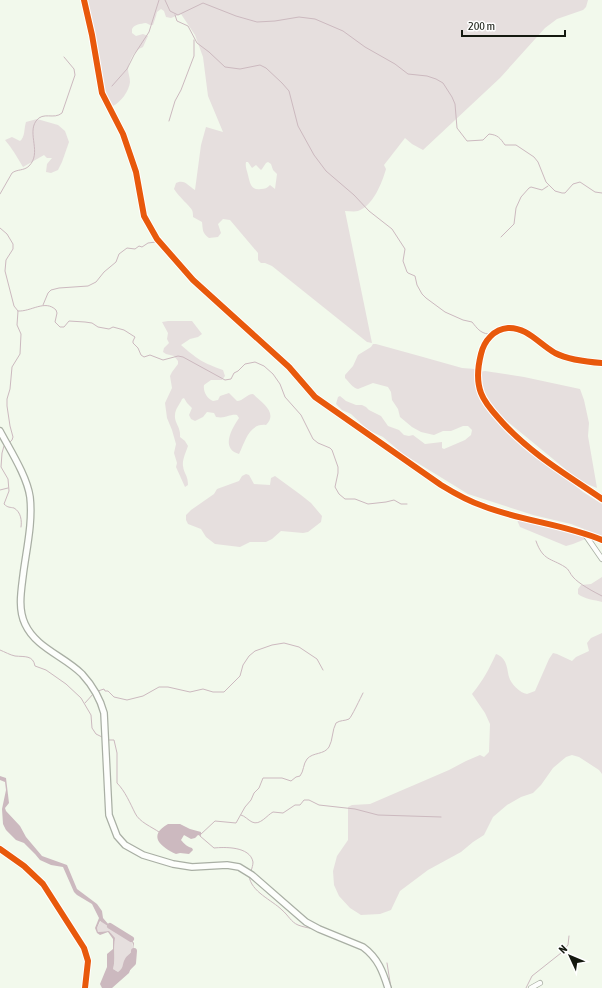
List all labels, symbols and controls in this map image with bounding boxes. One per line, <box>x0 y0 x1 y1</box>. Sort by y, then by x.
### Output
scale bar <box>462 12 565 38</box>
text: 200 m <box>468 19 495 33</box>
north arrow <box>550 936 590 976</box>
text: N <box>556 943 569 956</box>

